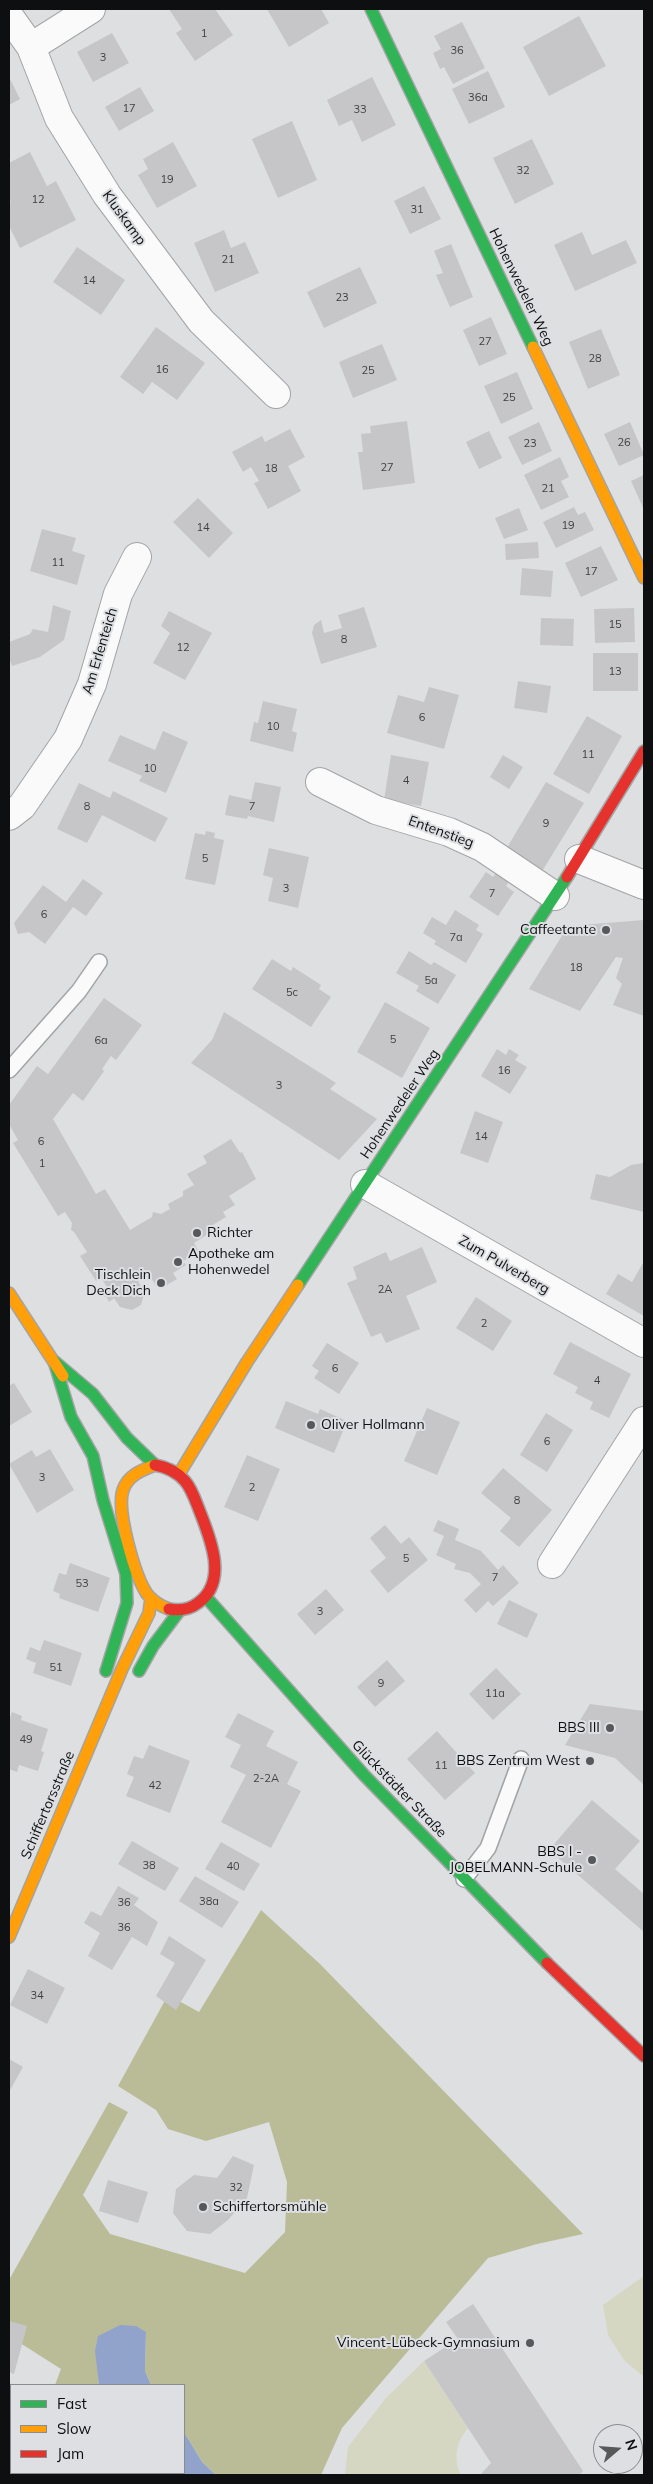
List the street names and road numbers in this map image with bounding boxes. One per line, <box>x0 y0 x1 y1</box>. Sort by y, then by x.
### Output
street label: Kluskamp <box>99 187 149 249</box>
street label: Hohenwedeler Weg <box>485 225 557 349</box>
street label: Am Erlenteich <box>79 606 121 696</box>
street label: Entenstieg <box>406 812 476 852</box>
street label: Hohenwedeler Weg <box>357 1046 443 1162</box>
street label: Zum Pulverberg <box>456 1232 552 1298</box>
street label: Glückstädter Straße <box>348 1737 450 1841</box>
street label: Schiffertorsstraße <box>18 1748 78 1862</box>

